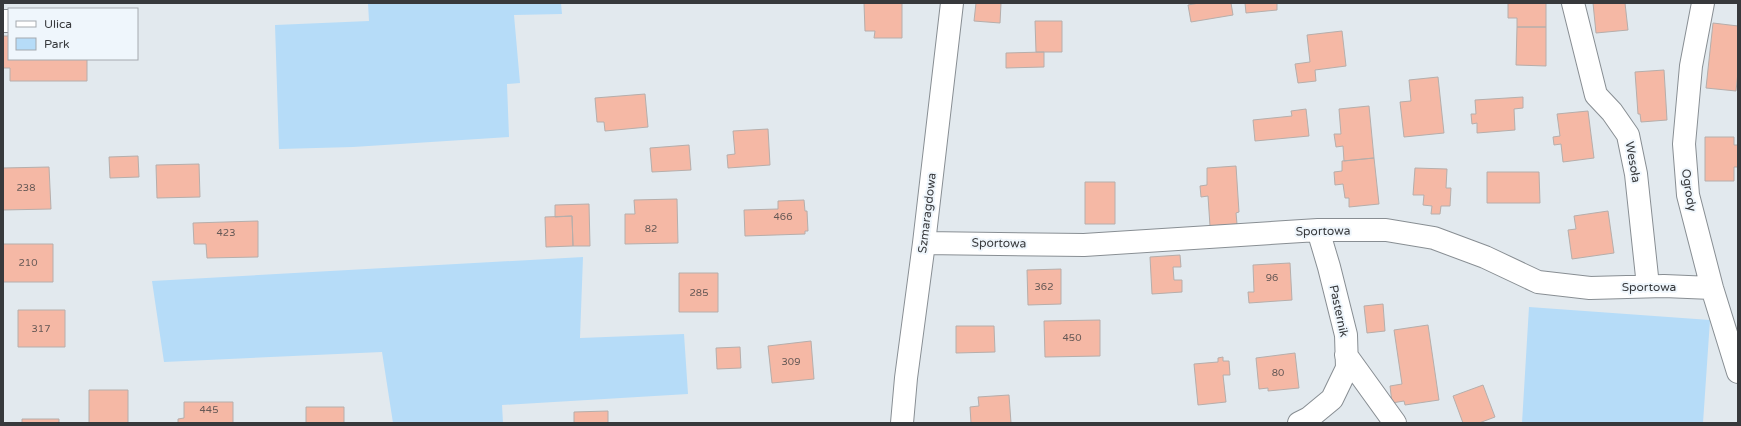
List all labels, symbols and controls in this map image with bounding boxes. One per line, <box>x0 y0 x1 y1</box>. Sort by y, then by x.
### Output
legend <box>8 8 138 60</box>
text: Ulica <box>44 17 72 31</box>
text: Park <box>44 37 70 51</box>
street label: Wesoła <box>1623 140 1643 184</box>
street label: Ogrody <box>1679 168 1699 213</box>
street label: Szmaragdowa <box>915 172 939 254</box>
house number: 238 <box>17 182 35 194</box>
house number: 466 <box>774 211 792 223</box>
house number: 82 <box>645 223 657 235</box>
street label: Sportowa <box>1296 224 1350 238</box>
house number: 423 <box>217 227 235 239</box>
street label: Sportowa <box>972 236 1026 250</box>
house number: 210 <box>19 257 37 269</box>
house number: 96 <box>1266 272 1278 284</box>
street label: Sportowa <box>1622 280 1676 294</box>
house number: 362 <box>1035 281 1053 293</box>
street label: Pasternik <box>1327 284 1351 339</box>
house number: 285 <box>690 287 708 299</box>
house number: 317 <box>32 323 50 335</box>
house number: 450 <box>1063 332 1081 344</box>
house number: 309 <box>782 356 800 368</box>
house number: 80 <box>1272 367 1284 379</box>
house number: 445 <box>200 404 218 416</box>

